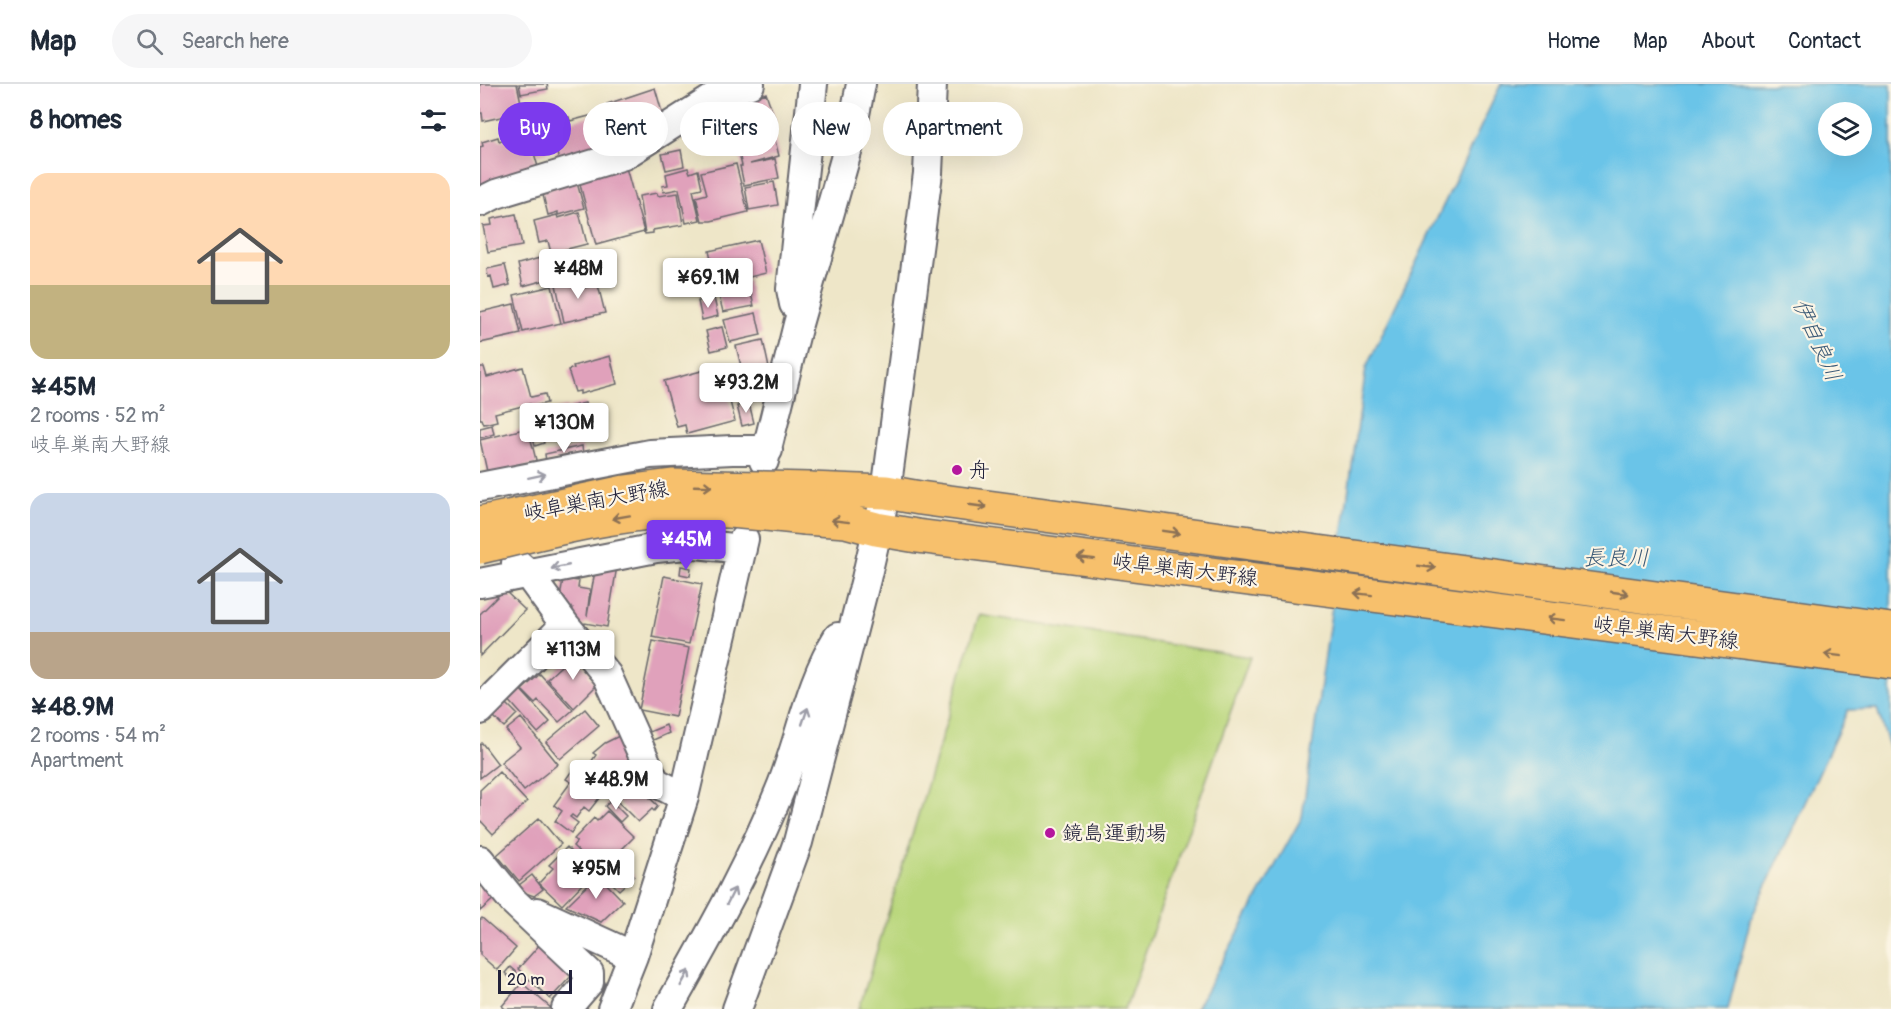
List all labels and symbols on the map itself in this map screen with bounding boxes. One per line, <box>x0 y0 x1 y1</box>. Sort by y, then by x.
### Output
pin: ¥48M <box>542 249 614 300</box>
pin: ¥69.1M <box>659 258 757 309</box>
water label: 伊自良川 <box>1786 294 1848 386</box>
pin: ¥93.2M <box>697 363 795 414</box>
pin: ¥130M <box>522 403 606 454</box>
place label: 舟 <box>969 457 990 484</box>
marker: 舟 <box>950 463 964 477</box>
one-way arrow <box>527 470 547 481</box>
street label: 岐阜巣南大野線 <box>521 475 671 527</box>
one-way arrow <box>692 481 712 492</box>
one-way arrow <box>968 501 987 512</box>
one-way arrow <box>611 512 631 523</box>
one-way arrow <box>831 515 851 526</box>
pin: ¥45M <box>650 520 722 571</box>
one-way arrow <box>1161 527 1181 538</box>
water label: 長良川 <box>1583 544 1649 572</box>
street label: 岐阜巣南大野線 <box>1110 548 1260 592</box>
one-way arrow <box>1077 552 1097 563</box>
one-way arrow <box>550 561 569 573</box>
one-way arrow <box>1417 562 1436 573</box>
one-way arrow <box>1354 588 1373 599</box>
one-way arrow <box>1610 588 1630 599</box>
street label: 岐阜巣南大野線 <box>1591 611 1741 655</box>
one-way arrow <box>1547 613 1567 624</box>
pin: ¥113M <box>531 630 615 681</box>
one-way arrow <box>1824 649 1843 660</box>
one-way arrow <box>801 708 812 726</box>
pin: ¥48.9M <box>567 760 665 811</box>
place label: 鏡島運動場 <box>1062 820 1167 847</box>
marker: 鏡島運動場 <box>1043 826 1057 840</box>
pin: ¥95M <box>560 849 632 900</box>
one-way arrow <box>725 888 737 906</box>
scale bar <box>498 967 572 994</box>
one-way arrow <box>679 970 691 987</box>

